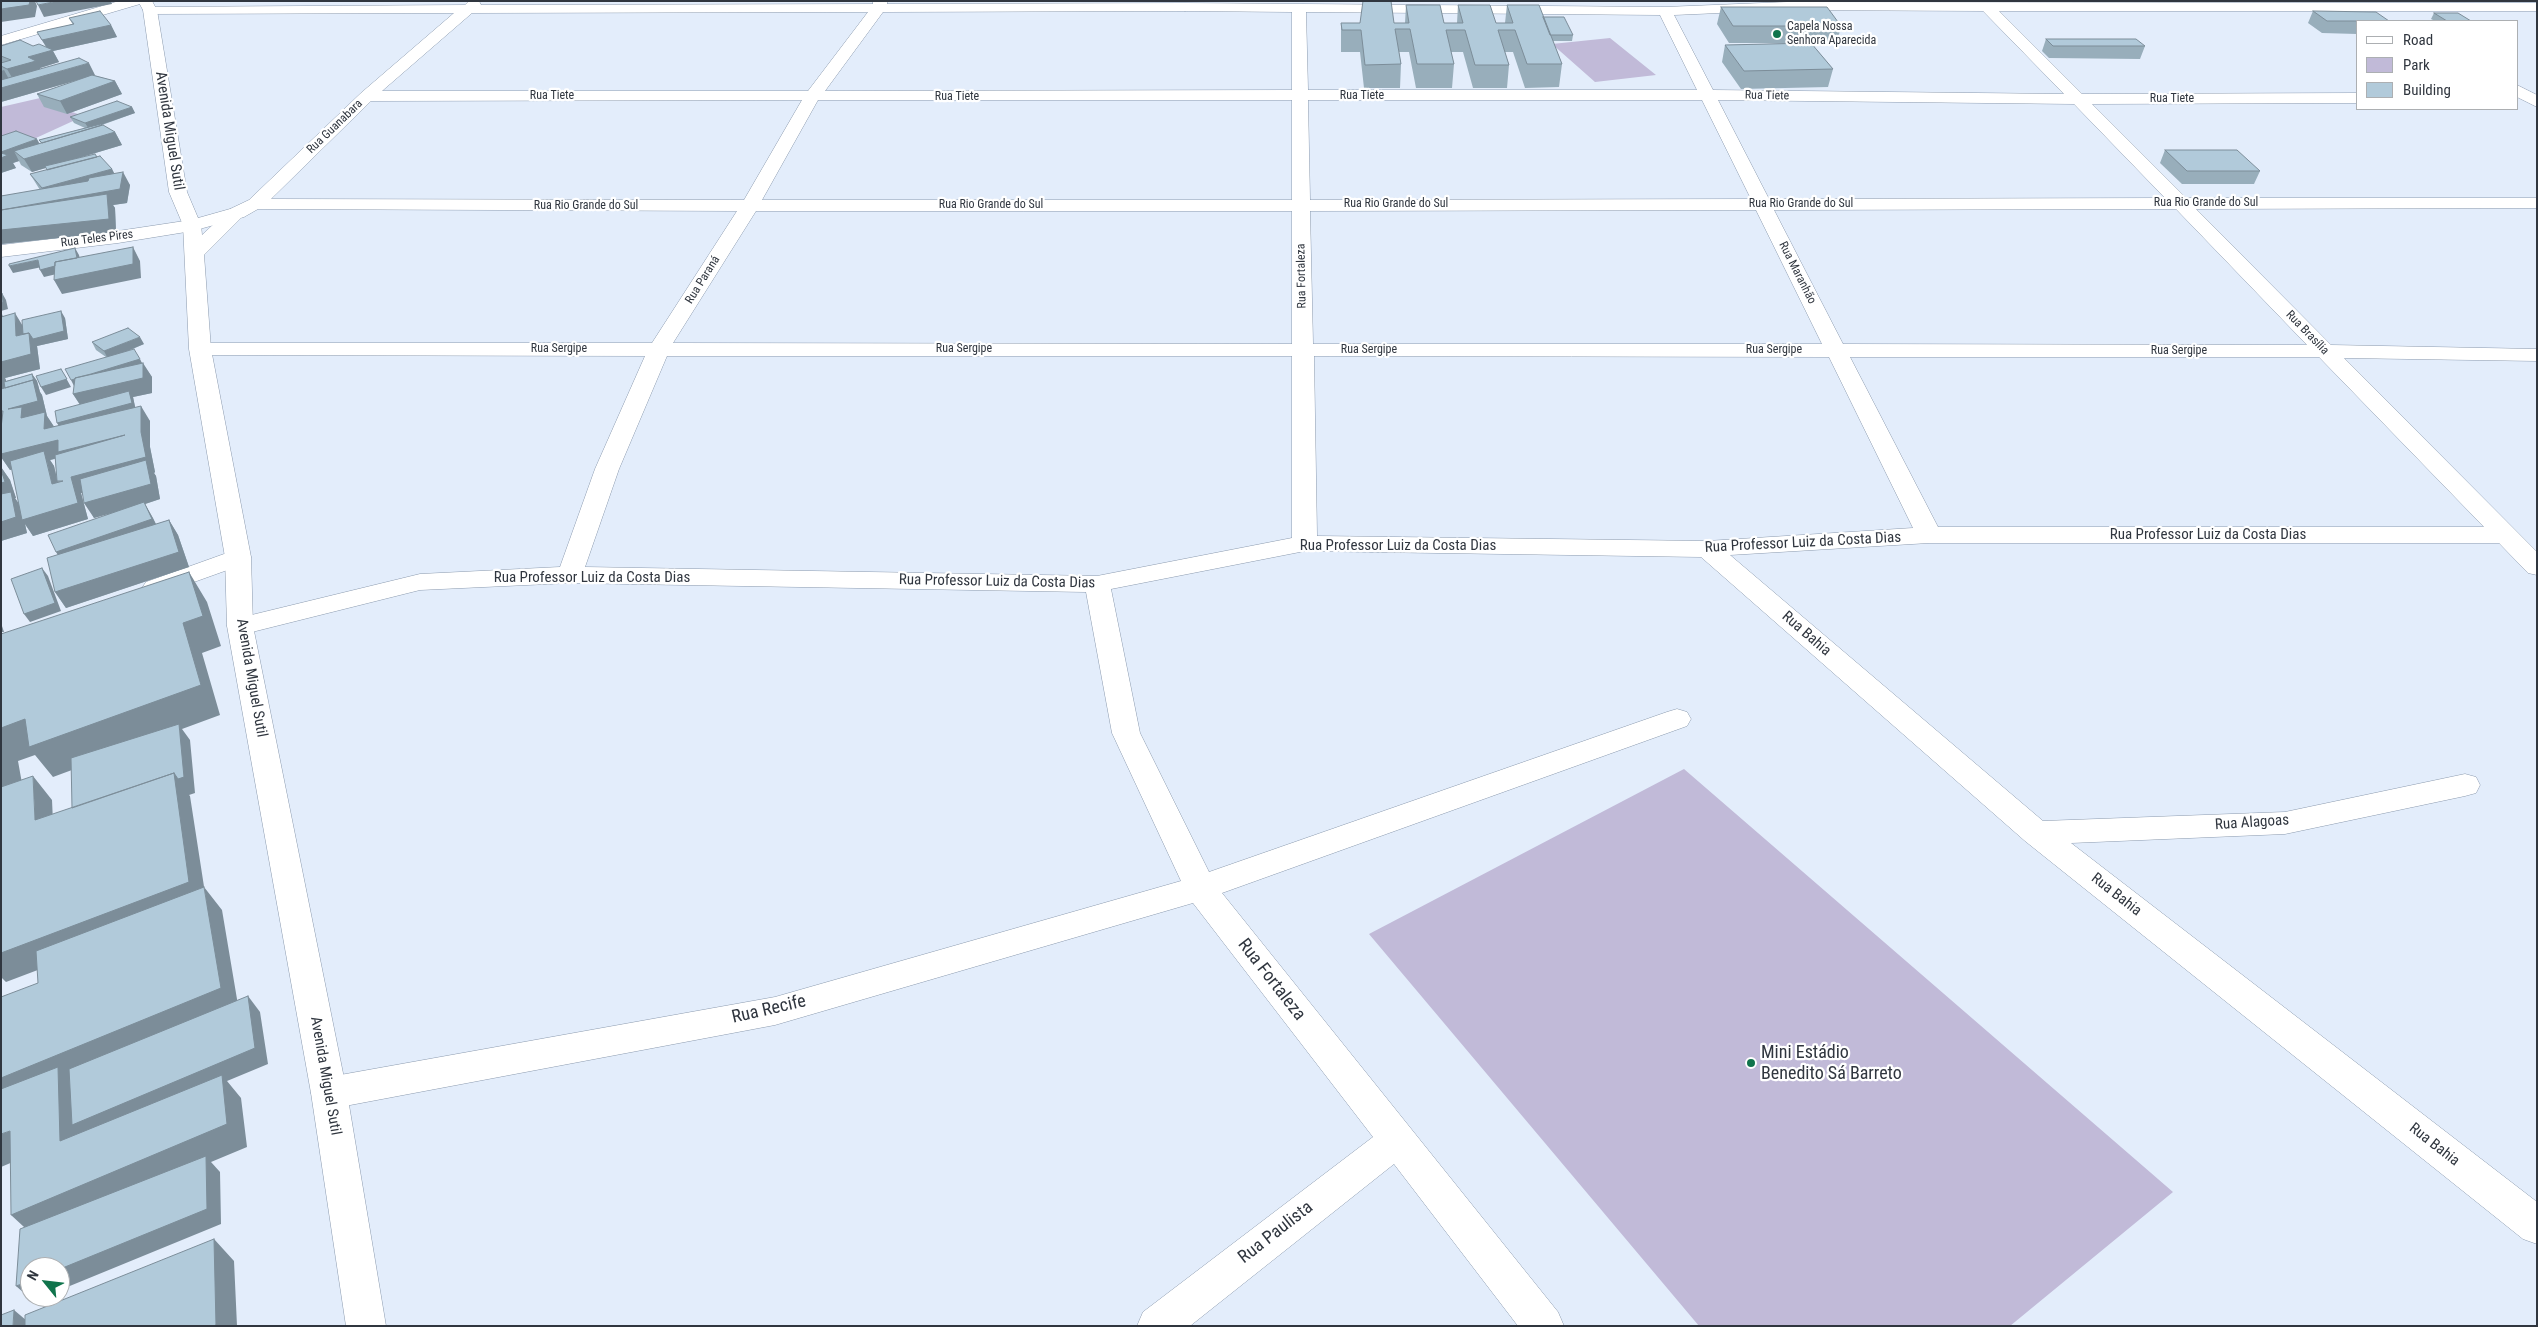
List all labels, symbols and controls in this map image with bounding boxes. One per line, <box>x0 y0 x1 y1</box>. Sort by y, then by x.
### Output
place label: Capela Nossa Senhora Aparecida <box>1787 20 1876 48</box>
legend <box>2356 20 2518 110</box>
marker: Capela Nossa Senhora Aparecida <box>1771 28 1783 40</box>
text: Road <box>2403 31 2433 49</box>
text: Park <box>2403 56 2430 74</box>
street label: Avenida Miguel Sutil <box>151 70 187 192</box>
text: Building <box>2403 81 2451 99</box>
street label: Rua Tiete <box>1745 88 1789 104</box>
street label: Rua Tiete <box>530 89 574 103</box>
street label: Rua Tiete <box>1340 89 1384 103</box>
street label: Rua Tiete <box>935 90 979 104</box>
street label: Rua Tiete <box>2150 92 2194 106</box>
street label: Rua Guanabara <box>304 97 366 157</box>
street label: Rua Rio Grande do Sul <box>2154 196 2258 210</box>
street label: Rua Rio Grande do Sul <box>1344 197 1448 211</box>
street label: Rua Rio Grande do Sul <box>1749 197 1853 211</box>
street label: Rua Rio Grande do Sul <box>939 198 1043 212</box>
street label: Rua Rio Grande do Sul <box>534 199 638 213</box>
street label: Rua Teles Pires <box>60 227 134 251</box>
street label: Rua Maranhão <box>1775 239 1819 307</box>
street label: Rua Fortaleza <box>1294 243 1310 309</box>
street label: Rua Paraná <box>683 253 723 307</box>
street label: Rua Brasília <box>2282 308 2332 358</box>
street label: Rua Sergipe <box>531 342 587 356</box>
street label: Rua Sergipe <box>936 342 992 356</box>
street label: Rua Sergipe <box>1341 343 1397 357</box>
street label: Rua Sergipe <box>1746 343 1802 357</box>
street label: Rua Sergipe <box>2151 344 2207 358</box>
street label: Rua Professor Luiz da Costa Dias <box>2110 526 2306 544</box>
street label: Rua Professor Luiz da Costa Dias <box>1704 529 1902 557</box>
street label: Rua Professor Luiz da Costa Dias <box>1300 537 1496 555</box>
street label: Rua Professor Luiz da Costa Dias <box>494 569 690 587</box>
street label: Rua Professor Luiz da Costa Dias <box>899 571 1095 593</box>
street label: Rua Bahia <box>1778 608 1834 660</box>
street label: Avenida Miguel Sutil <box>232 617 270 739</box>
street label: Rua Alagoas <box>2214 811 2290 835</box>
street label: Rua Bahia <box>2087 870 2145 920</box>
street label: Rua Fortaleza <box>1232 935 1310 1025</box>
street label: Rua Recife <box>730 991 808 1029</box>
street label: Avenida Miguel Sutil <box>306 1015 344 1137</box>
place label: Mini Estádio Benedito Sá Barreto <box>1761 1042 1902 1084</box>
marker: Mini Estádio Benedito Sá Barreto <box>1745 1057 1757 1069</box>
street label: Rua Bahia <box>2405 1120 2463 1170</box>
street label: Rua Paulista <box>1234 1197 1318 1269</box>
north arrow <box>20 1257 70 1307</box>
text: N <box>24 1268 42 1283</box>

